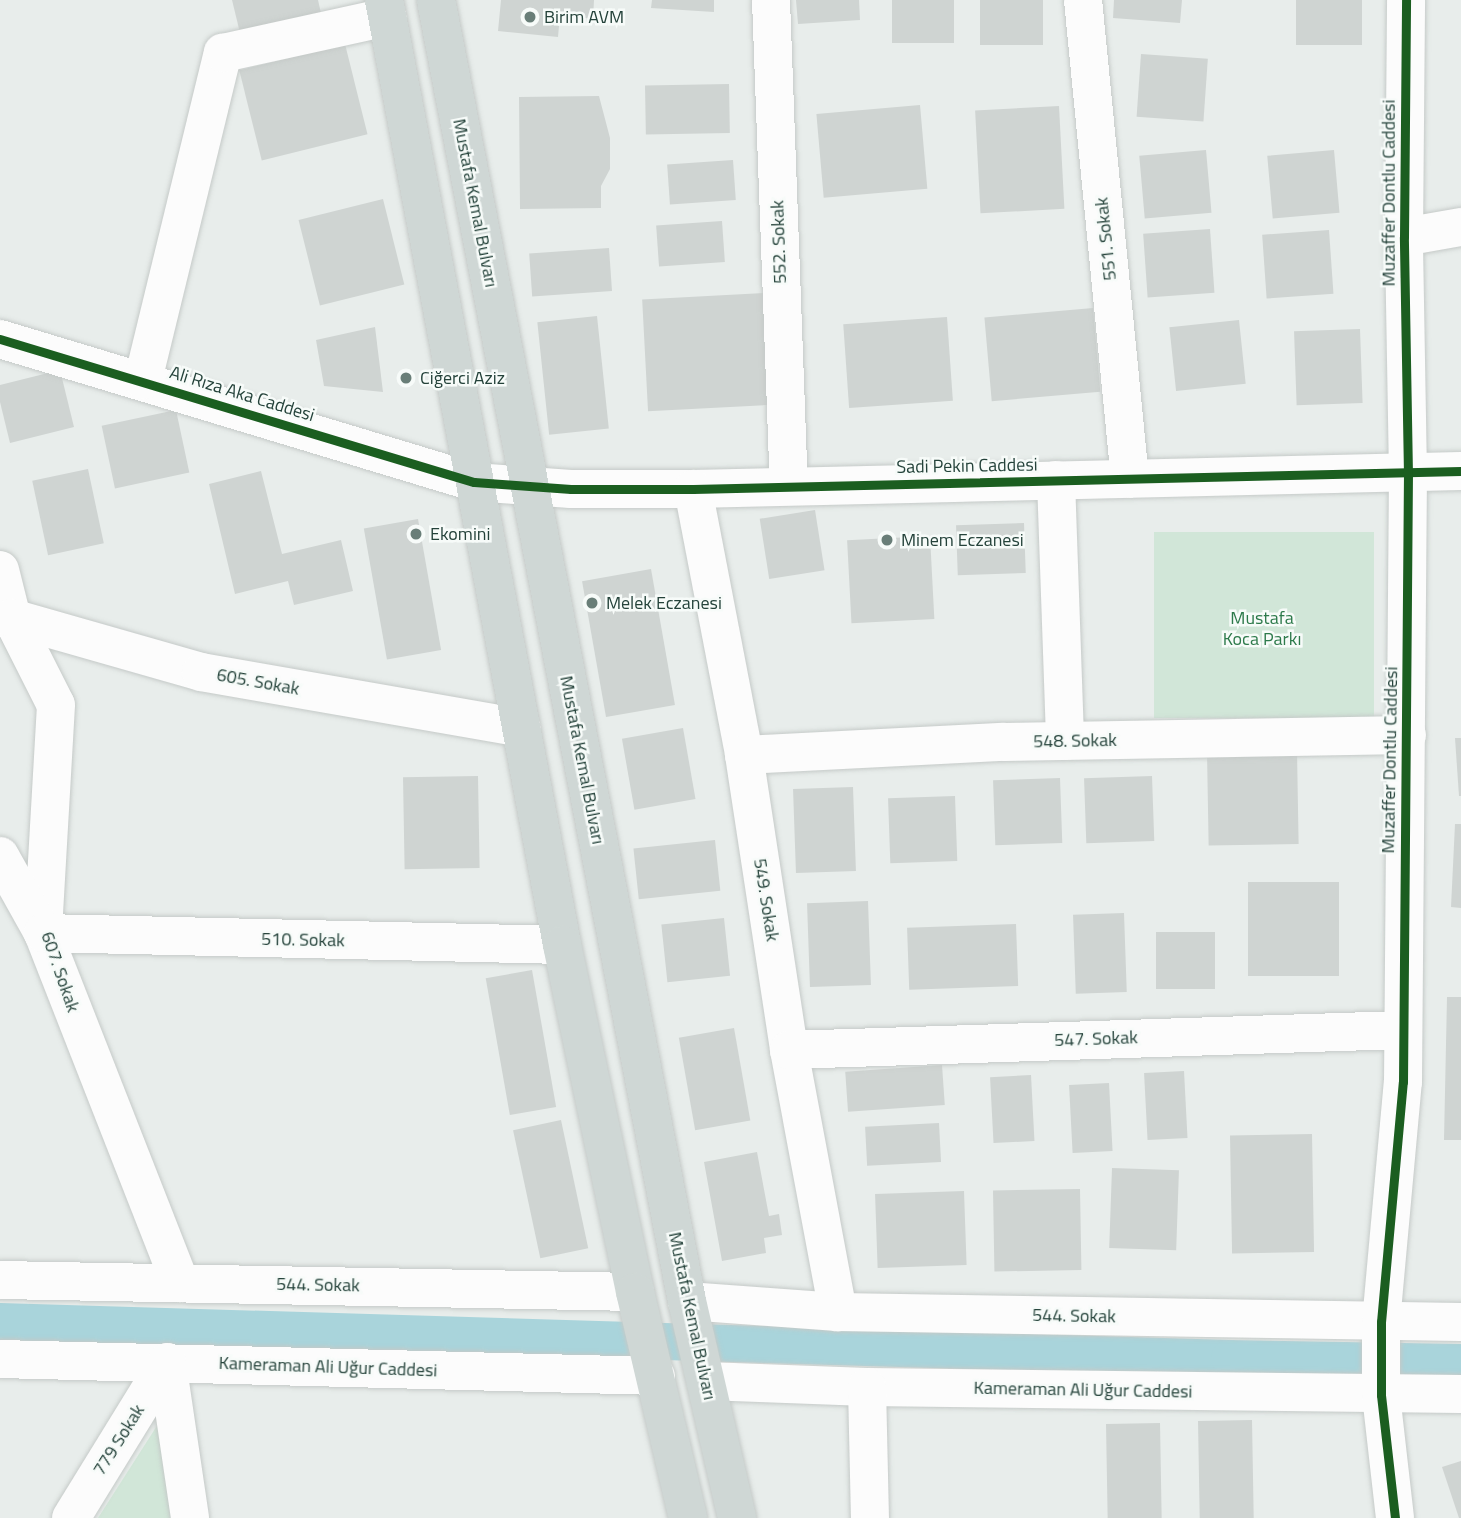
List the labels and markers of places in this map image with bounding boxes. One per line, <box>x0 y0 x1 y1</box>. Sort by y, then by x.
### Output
place label: Birim AVM <box>544 6 624 28</box>
marker: Birim AVM <box>522 9 538 25</box>
place label: Ciğerci Aziz <box>420 367 505 389</box>
marker: Ciğerci Aziz <box>398 370 414 386</box>
place label: Ekomini <box>430 523 490 545</box>
marker: Ekomini <box>408 526 424 542</box>
place label: Minem Eczanesi <box>901 529 1024 551</box>
marker: Minem Eczanesi <box>879 532 895 548</box>
place label: Melek Eczanesi <box>606 592 722 614</box>
marker: Melek Eczanesi <box>584 595 600 611</box>

